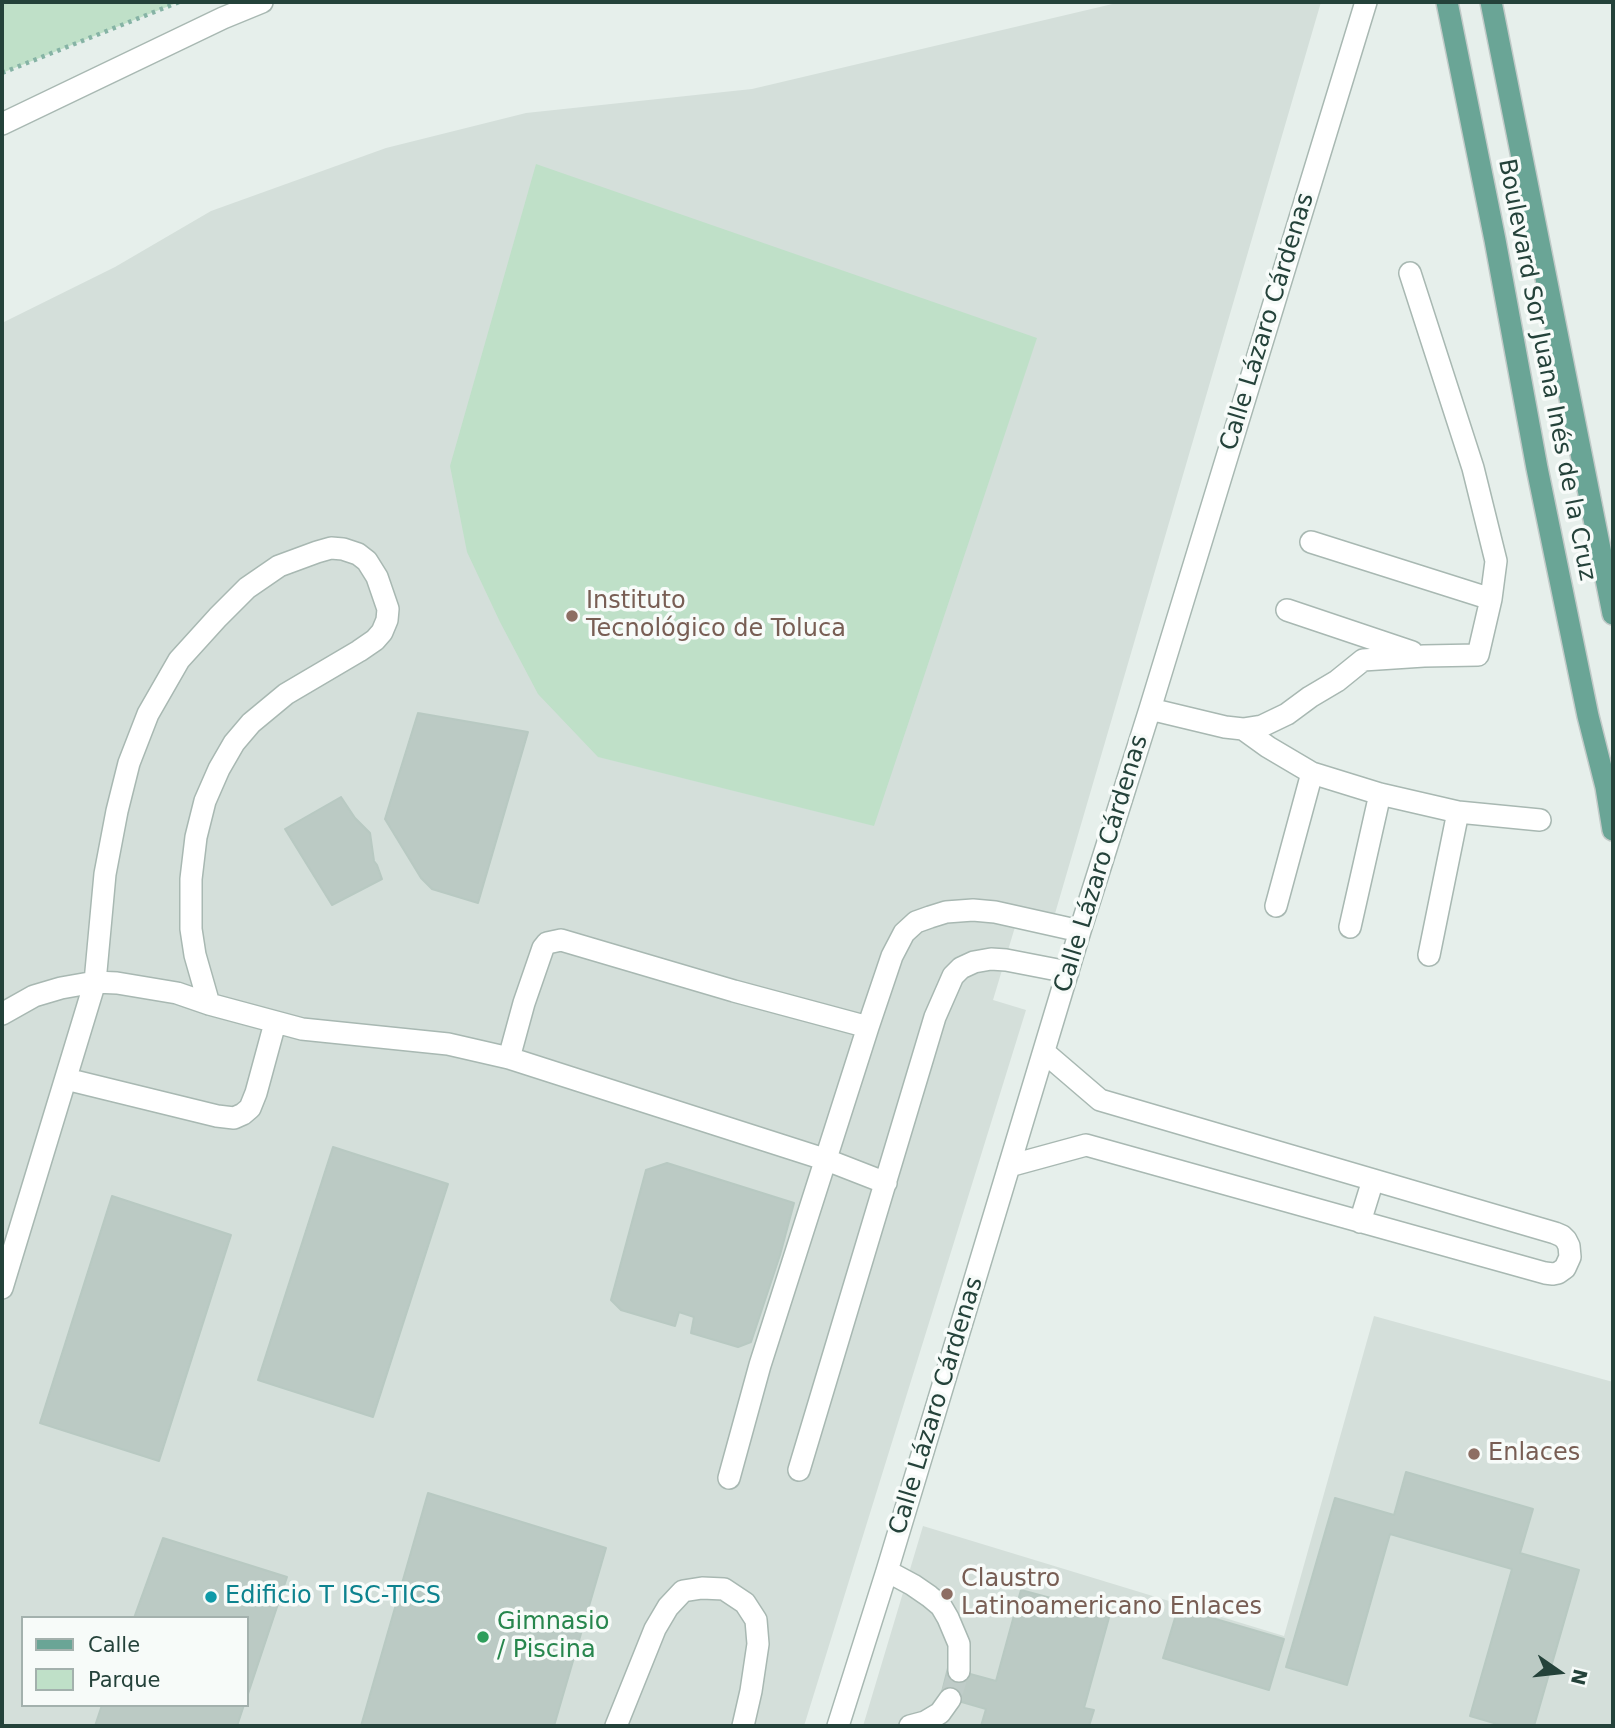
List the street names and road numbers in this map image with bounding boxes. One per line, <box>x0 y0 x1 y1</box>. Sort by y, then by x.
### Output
street label: Boulevard Sor Juana Inés de la Cruz <box>1491 157 1601 583</box>
street label: Calle Lázaro Cárdenas <box>1215 190 1321 454</box>
street label: Calle Lázaro Cárdenas <box>1049 732 1155 996</box>
street label: Calle Lázaro Cárdenas <box>884 1274 990 1538</box>

